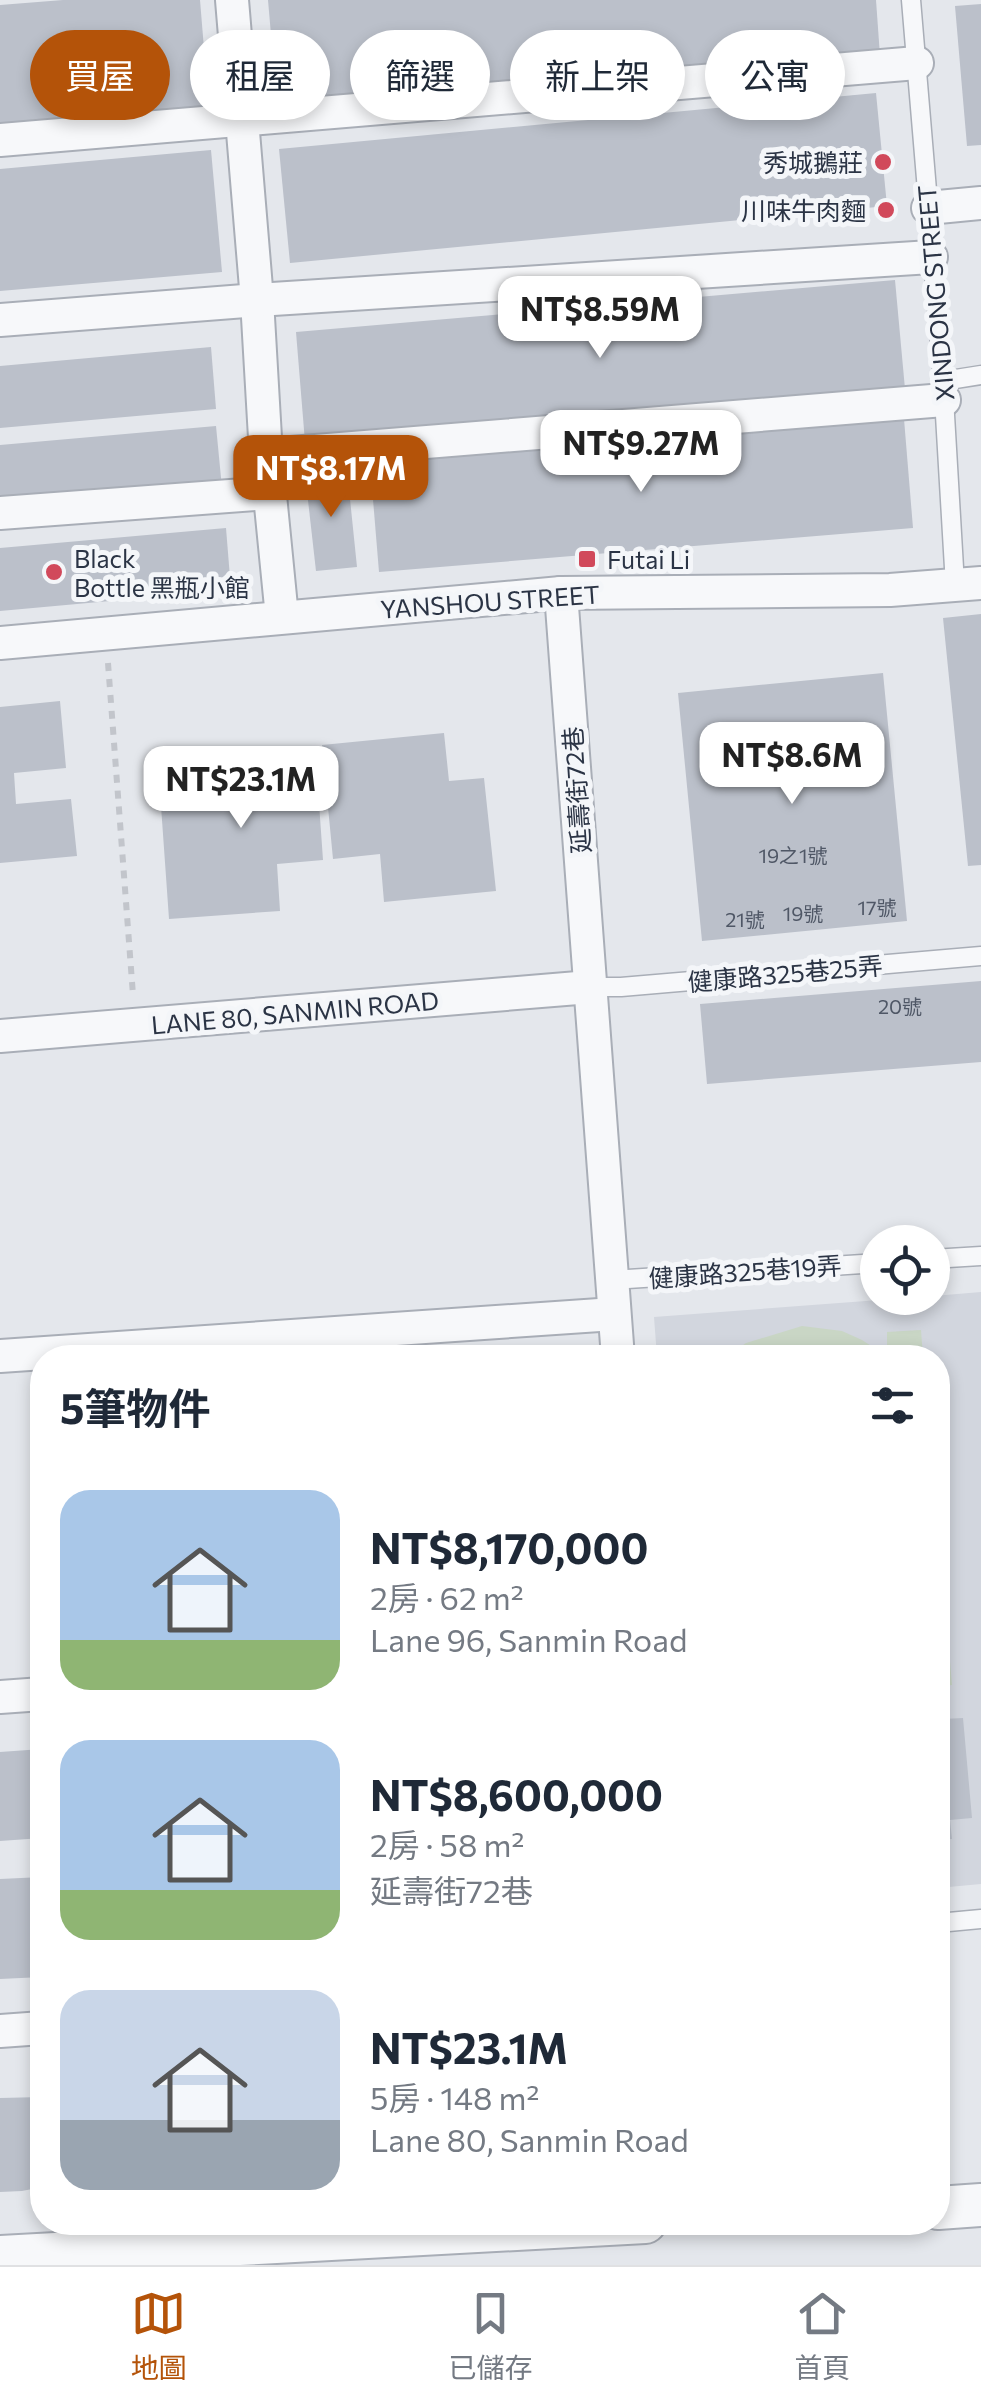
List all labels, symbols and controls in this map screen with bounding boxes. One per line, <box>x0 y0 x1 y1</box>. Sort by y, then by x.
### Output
chip: 買屋 <box>30 30 170 120</box>
chip: 租屋 <box>190 30 330 120</box>
chip: 篩選 <box>350 30 490 120</box>
chip: 新上架 <box>510 30 685 120</box>
chip: 公寓 <box>705 30 845 120</box>
place label: 秀城鵝莊 <box>763 147 863 177</box>
marker: 秀城鵝莊 <box>872 151 894 173</box>
street label: XINDONG STREET <box>911 184 959 402</box>
place label: 川味牛肉麵 <box>741 195 866 225</box>
marker: 川味牛肉麵 <box>875 199 897 221</box>
pin: NT$8.59M <box>497 276 703 361</box>
text: NT$8.59M <box>520 288 680 328</box>
pin: NT$9.27M <box>538 410 744 495</box>
text: NT$9.27M <box>562 422 720 462</box>
pin: NT$8.17M <box>228 435 434 520</box>
text: NT$8.17M <box>255 447 407 487</box>
place label: Black Bottle 黑瓶小館 <box>74 543 250 602</box>
place label: Futai Li <box>607 544 690 574</box>
marker: Futai Li <box>576 548 598 570</box>
marker: Black Bottle 黑瓶小館 <box>43 561 65 583</box>
street label: YANSHOU STREET <box>379 578 601 624</box>
pin: NT$8.6M <box>700 722 884 807</box>
street label: 延壽街72巷 <box>557 726 595 854</box>
text: NT$8.6M <box>722 734 863 774</box>
pin: NT$23.1M <box>138 746 344 831</box>
text: NT$23.1M <box>166 758 316 798</box>
house number: 19之1號 <box>758 843 828 867</box>
house number: 17號 <box>857 895 897 919</box>
house number: 19號 <box>783 901 823 925</box>
house number: 21號 <box>725 907 765 931</box>
street label: 健康路325巷25弄 <box>686 950 884 996</box>
street label: LANE 80, SANMIN ROAD <box>150 984 440 1040</box>
house number: 20號 <box>878 994 922 1018</box>
map controls <box>860 1225 950 1315</box>
button: locate <box>860 1225 950 1315</box>
street label: 健康路325巷19弄 <box>648 1249 842 1293</box>
icon: filters <box>865 1378 920 1433</box>
text: 5筆物件 <box>60 1381 211 1433</box>
text: NT$8,170,000 <box>370 1521 648 1573</box>
icon: home <box>140 1530 260 1650</box>
text: 2房 · 62 m² <box>370 1577 524 1617</box>
text: Lane 96, Sanmin Road <box>370 1619 687 1659</box>
text: NT$8,600,000 <box>370 1768 663 1820</box>
icon: home <box>140 1780 260 1900</box>
text: 2房 · 58 m² <box>370 1824 524 1864</box>
text: 延壽街72巷 <box>370 1870 533 1910</box>
text: NT$23.1M <box>370 2021 568 2073</box>
icon: home <box>140 2030 260 2150</box>
text: 5房 · 148 m² <box>370 2077 539 2117</box>
text: Lane 80, Sanmin Road <box>370 2119 689 2159</box>
tab: 地圖 <box>131 2286 187 2386</box>
tab: 已儲存 <box>448 2286 532 2386</box>
tab: 首頁 <box>794 2286 850 2386</box>

